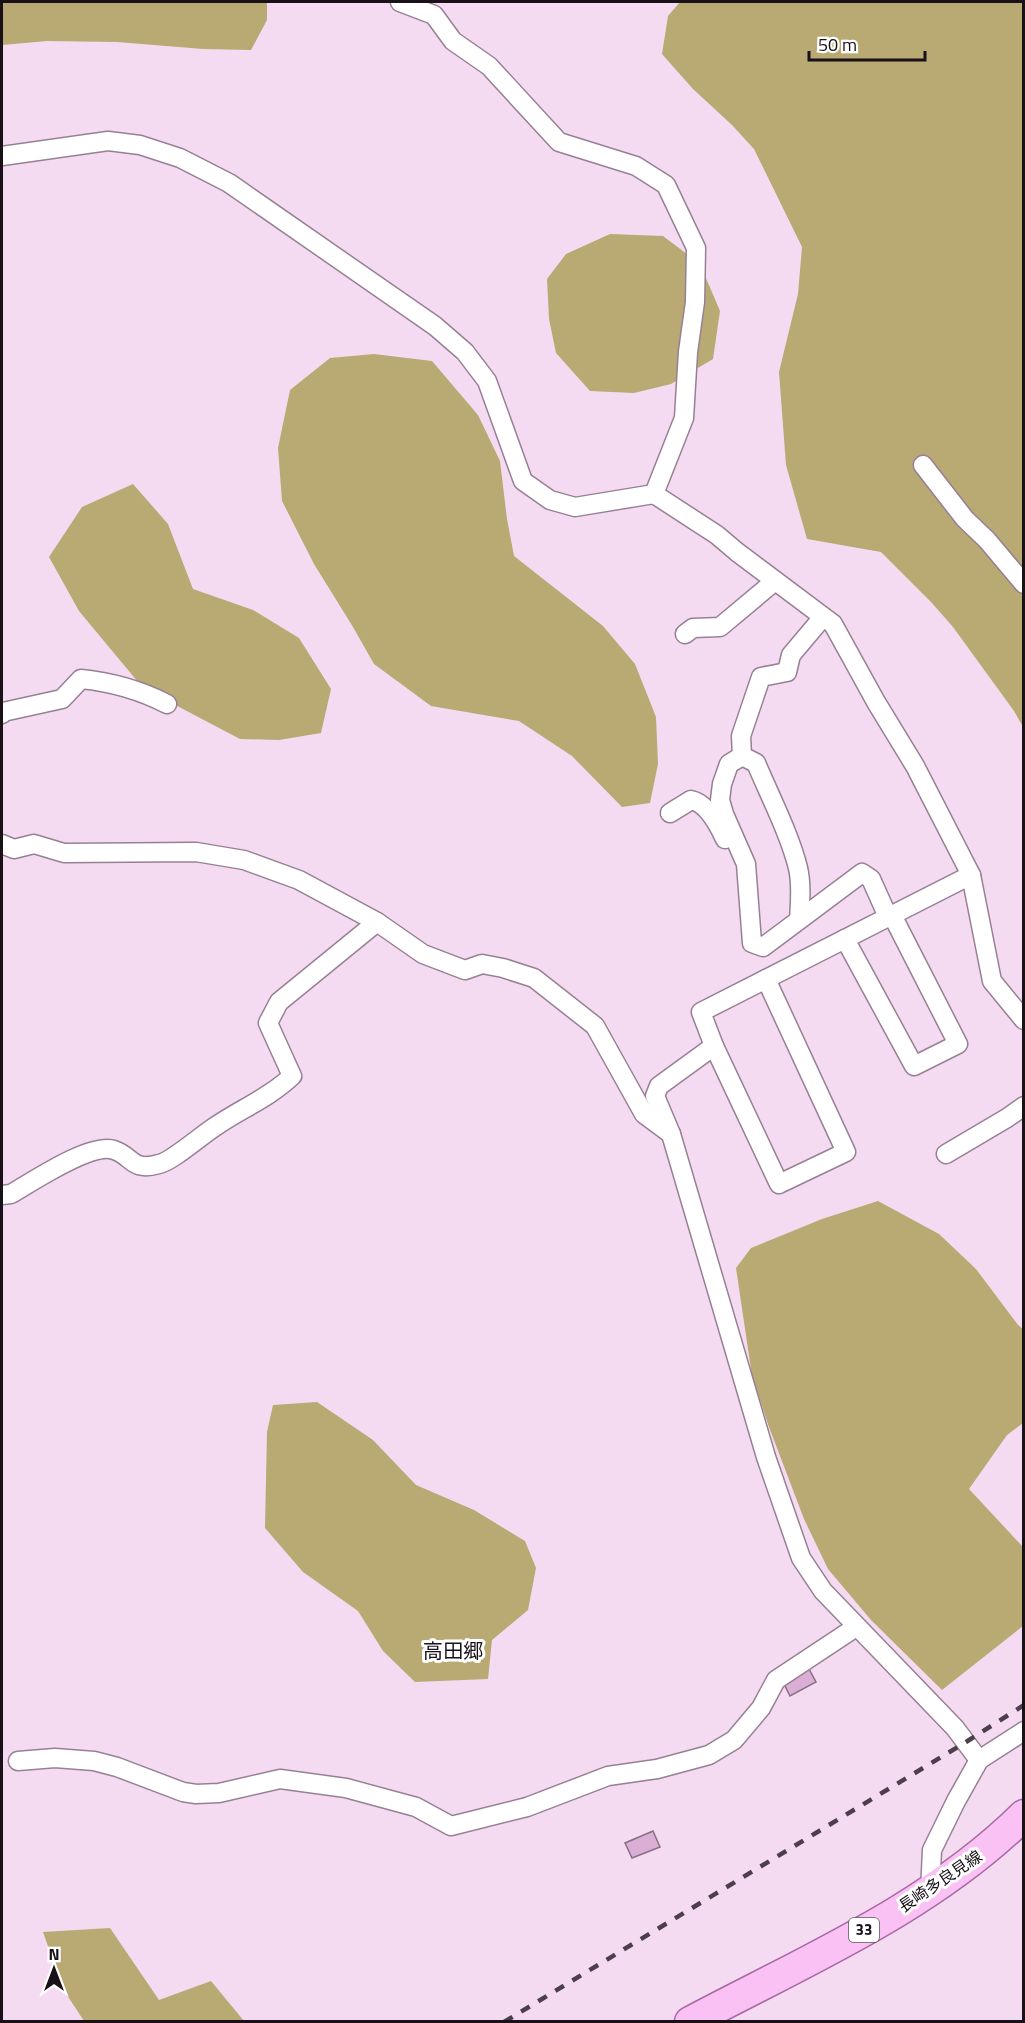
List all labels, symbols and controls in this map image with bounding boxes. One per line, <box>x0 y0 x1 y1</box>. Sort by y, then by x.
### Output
scale bar <box>809 24 924 62</box>
text: 50 m <box>818 31 857 58</box>
district label: 高田郷 <box>423 1635 483 1666</box>
street label: 長崎多良見線 <box>893 1844 987 1918</box>
road number: 33 <box>849 1918 879 1942</box>
north arrow <box>24 1939 84 1999</box>
text: N <box>48 1942 60 1966</box>

